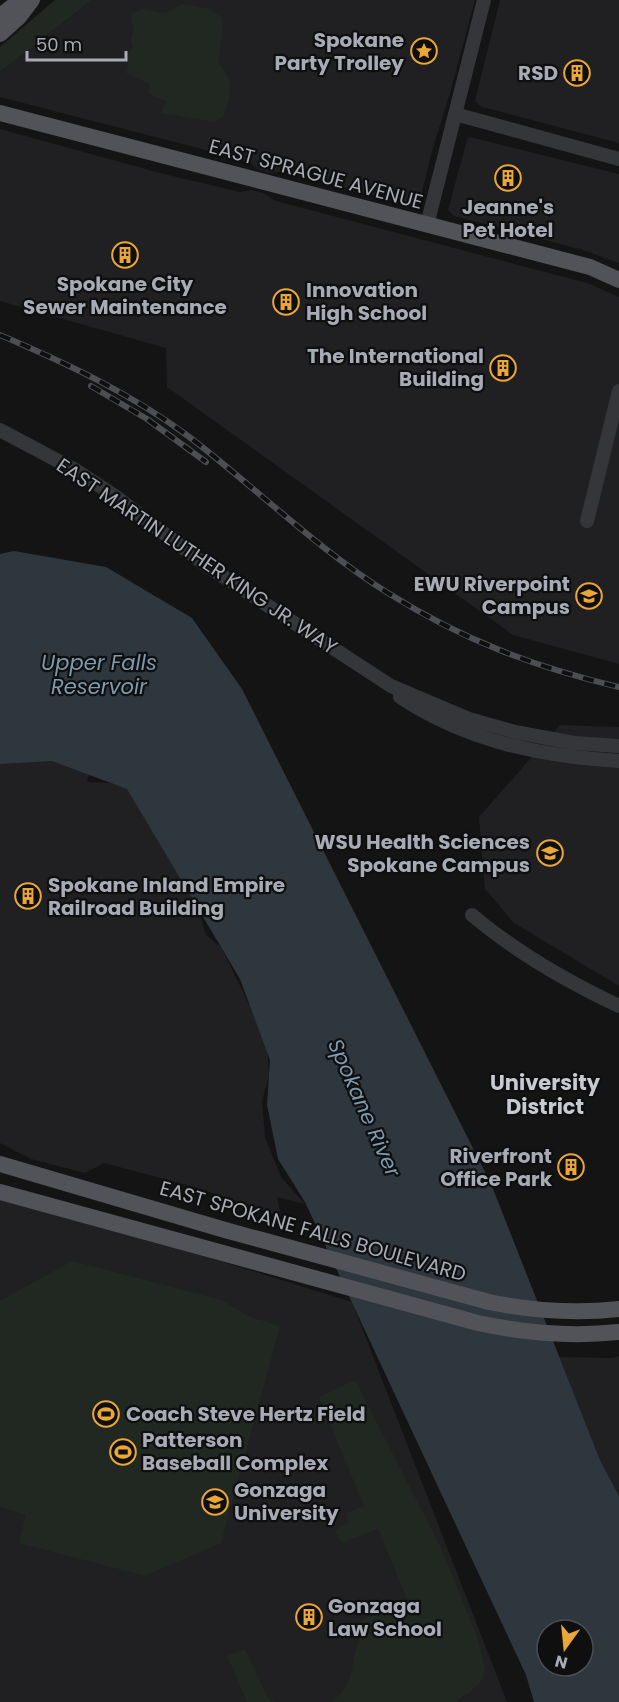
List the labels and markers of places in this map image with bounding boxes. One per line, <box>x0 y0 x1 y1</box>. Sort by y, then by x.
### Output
place label: Spokane Party Trolley <box>275 26 404 77</box>
place icon: Spokane Party Trolley <box>409 36 439 66</box>
building icon: RSD <box>562 58 592 88</box>
place label: RSD <box>518 59 558 87</box>
building icon: Jeanne's Pet Hotel <box>493 163 523 193</box>
place label: Jeanne's Pet Hotel <box>462 193 554 244</box>
building icon: Spokane City Sewer Maintenance <box>110 240 140 270</box>
place label: Spokane City Sewer Maintenance <box>23 270 227 321</box>
place label: Innovation High School <box>306 276 427 327</box>
building icon: Innovation High School <box>271 287 301 317</box>
place label: The International Building <box>307 342 484 393</box>
building icon: The International Building <box>488 353 518 383</box>
place label: EWU Riverpoint Campus <box>414 570 570 621</box>
school or university icon: EWU Riverpoint Campus <box>574 581 604 611</box>
place label: WSU Health Sciences Spokane Campus <box>314 828 530 879</box>
school or university icon: WSU Health Sciences Spokane Campus <box>535 838 565 868</box>
place label: Spokane Inland Empire Railroad Building <box>48 871 285 922</box>
building icon: Spokane Inland Empire Railroad Building <box>13 881 43 911</box>
place label: Riverfront Office Park <box>440 1142 553 1193</box>
building icon: Riverfront Office Park <box>556 1152 586 1182</box>
sports icon: Coach Steve Hertz Field <box>91 1399 121 1429</box>
place label: Coach Steve Hertz Field <box>126 1400 366 1428</box>
place label: Patterson Baseball Complex <box>142 1426 328 1477</box>
sports icon: Patterson Baseball Complex <box>108 1437 138 1467</box>
place label: Gonzaga University <box>234 1476 339 1527</box>
school or university icon: Gonzaga University <box>200 1487 230 1517</box>
place label: Gonzaga Law School <box>328 1592 442 1643</box>
building icon: Gonzaga Law School <box>294 1602 324 1632</box>

